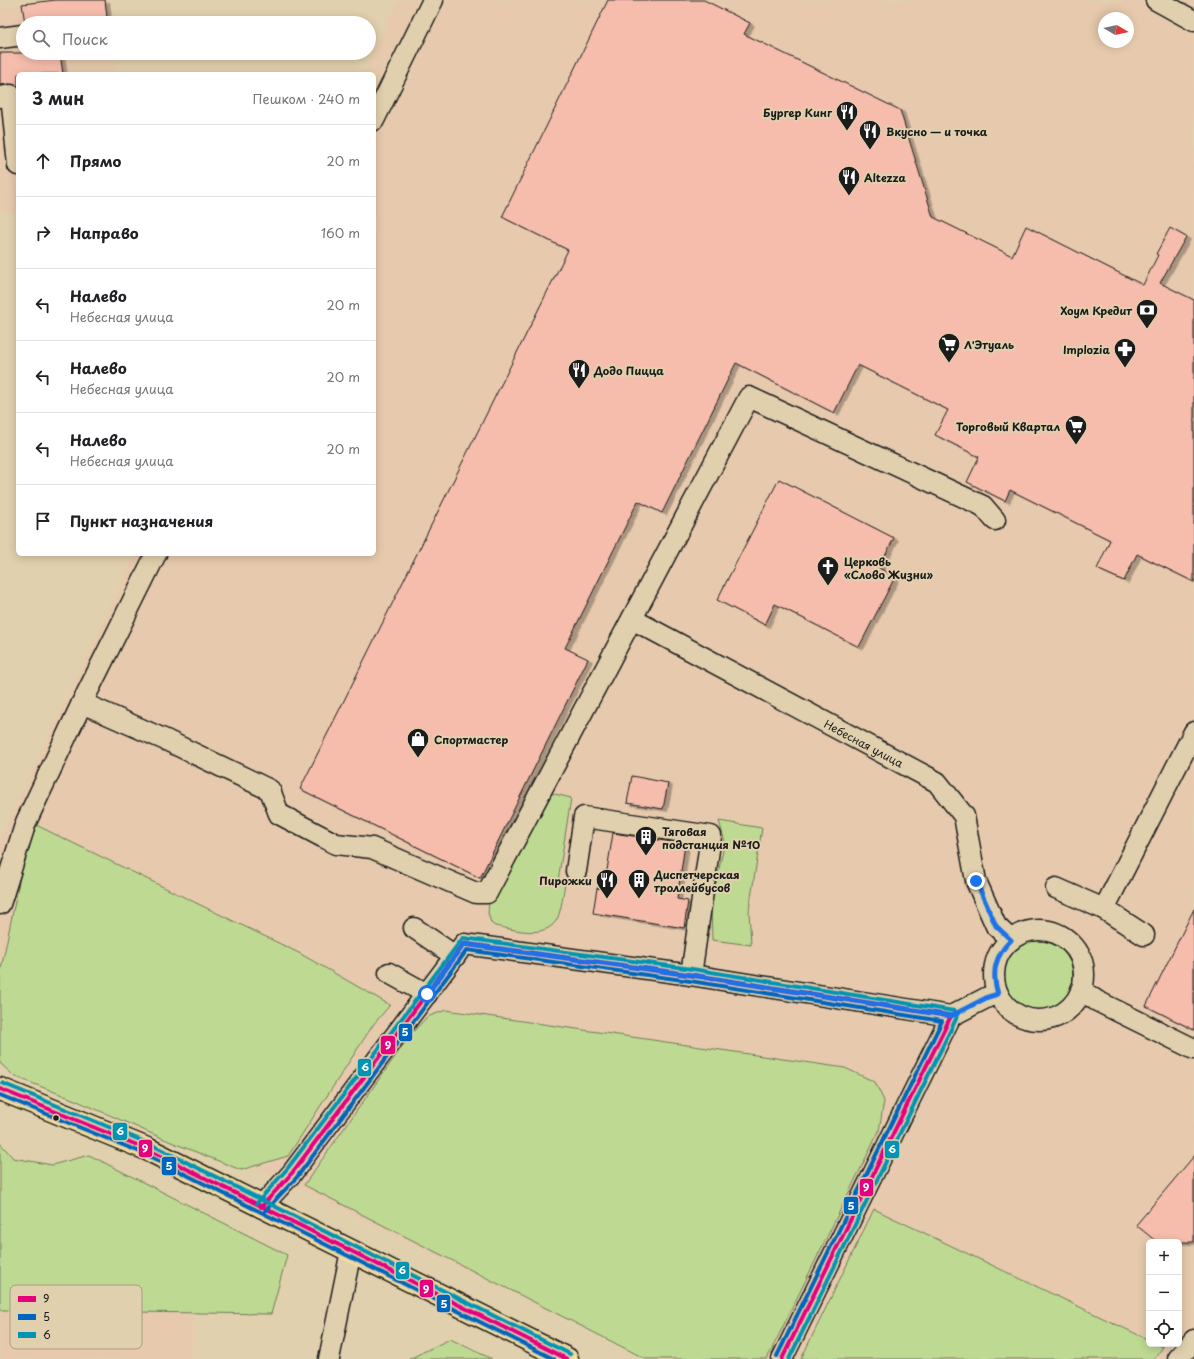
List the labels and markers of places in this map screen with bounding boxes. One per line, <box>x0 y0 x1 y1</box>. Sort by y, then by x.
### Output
restaurant icon: Бургер Кинг <box>834 99 860 132</box>
place label: Бургер Кинг <box>763 104 833 121</box>
restaurant icon: Вкусно — и точка <box>857 118 883 151</box>
place label: Вкусно — и точка <box>886 123 988 140</box>
restaurant icon: Altezza <box>836 164 862 197</box>
place label: Altezza <box>864 169 907 186</box>
bank icon: Хоум Кредит <box>1134 297 1160 330</box>
place label: Хоум Кредит <box>1060 302 1132 319</box>
supermarket icon: Л'Этуаль <box>936 331 962 364</box>
place label: Л'Этуаль <box>964 336 1014 353</box>
pharmacy icon: Implozia <box>1112 336 1138 369</box>
place label: Implozia <box>1063 341 1111 358</box>
restaurant icon: Додо Пицца <box>566 357 592 390</box>
place label: Додо Пицца <box>593 362 664 379</box>
supermarket icon: Торговый Квартал <box>1063 413 1089 446</box>
place label: Торговый Квартал <box>956 418 1060 435</box>
place label: Церковь «Слово Жизни» <box>844 553 934 583</box>
church icon: Церковь «Слово Жизни» <box>815 554 841 587</box>
shop icon: Спортмастер <box>405 726 431 759</box>
place label: Спортмастер <box>434 731 509 748</box>
place label: Тяговая подстанция №10 <box>662 823 760 853</box>
building icon: Тяговая подстанция №10 <box>633 824 659 857</box>
place label: Диспетчерская троллейбусов <box>653 866 740 896</box>
restaurant icon: Пирожки <box>594 867 620 900</box>
building icon: Диспетчерская троллейбусов <box>626 867 652 900</box>
place label: Пирожки <box>539 872 592 889</box>
unlabelled marker <box>51 1113 61 1123</box>

